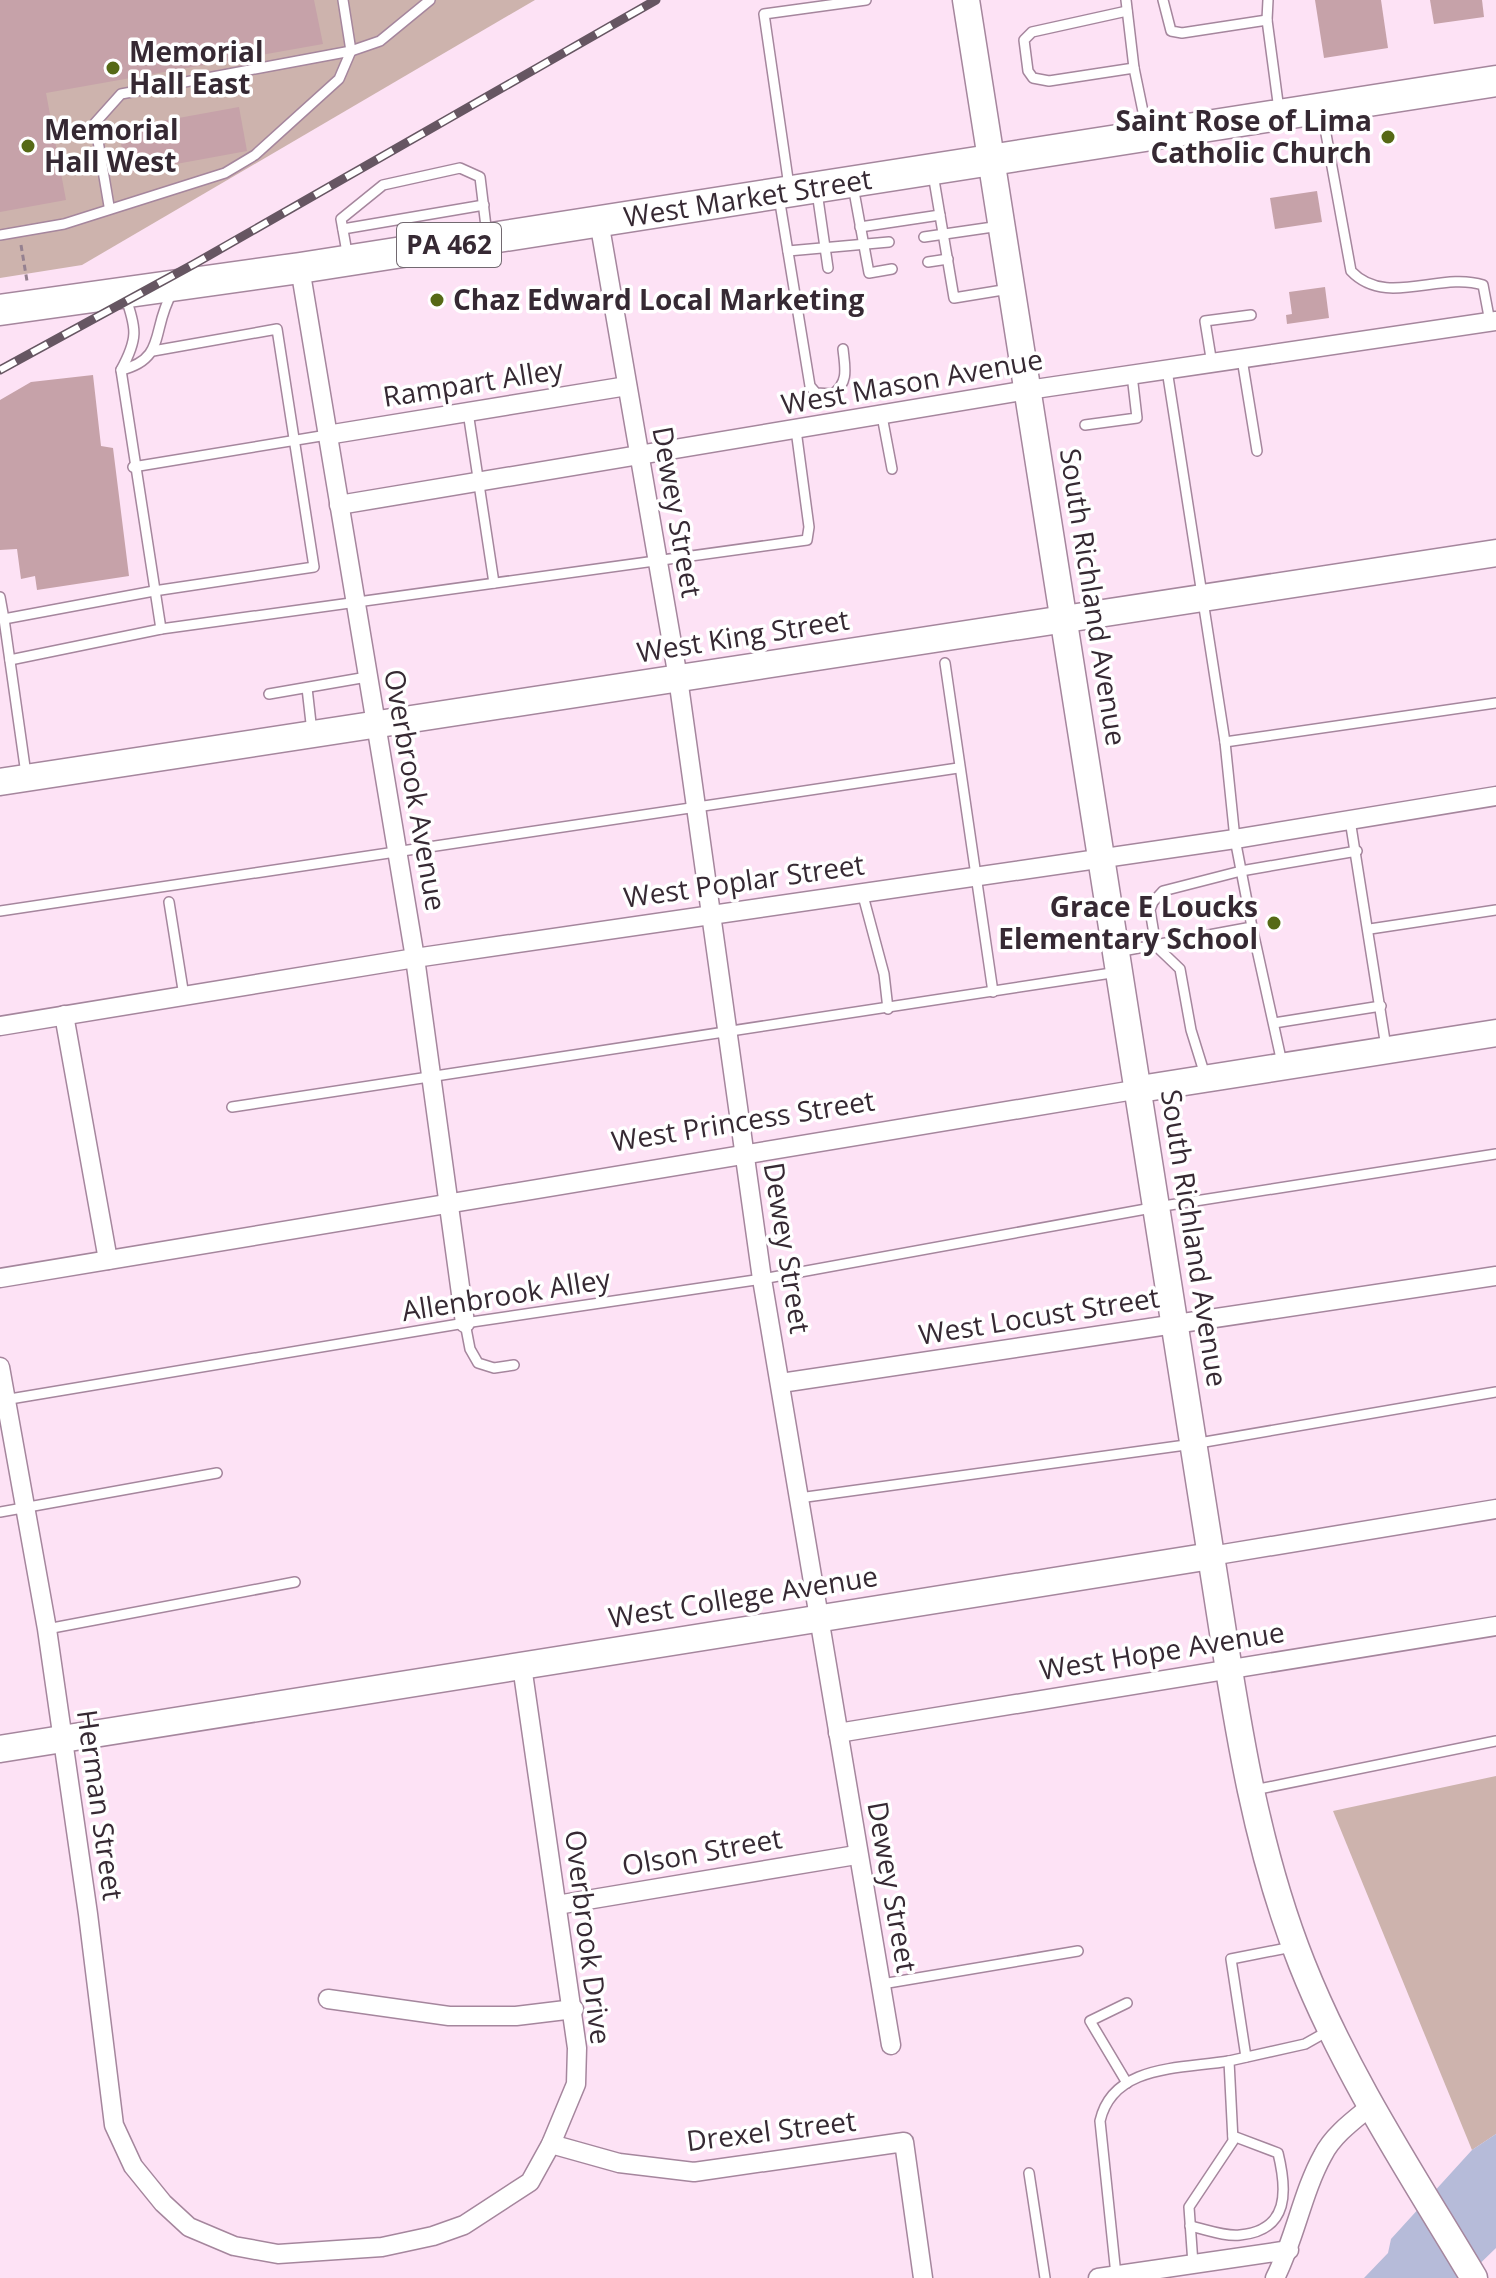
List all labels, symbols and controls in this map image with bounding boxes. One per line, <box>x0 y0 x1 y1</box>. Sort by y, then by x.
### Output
place label: Memorial Hall East <box>129 32 264 102</box>
marker: Memorial Hall East <box>104 59 122 77</box>
place label: Saint Rose of Lima Catholic Church <box>1116 101 1372 171</box>
place label: Memorial Hall West <box>44 110 179 180</box>
marker: Saint Rose of Lima Catholic Church <box>1379 128 1397 146</box>
marker: Memorial Hall West <box>19 137 37 155</box>
street label: West Market Street <box>621 159 874 235</box>
road number: PA 462 <box>397 223 501 267</box>
place label: Chaz Edward Local Marketing <box>453 280 864 318</box>
marker: Chaz Edward Local Marketing <box>428 291 446 309</box>
street label: West Mason Avenue <box>778 339 1046 423</box>
street label: Rampart Alley <box>380 349 567 415</box>
street label: Dewey Street <box>644 423 712 600</box>
street label: South Richland Avenue <box>1052 446 1136 748</box>
street label: West King Street <box>634 599 852 671</box>
street label: Overbrook Avenue <box>376 666 456 914</box>
street label: West Poplar Street <box>621 844 867 916</box>
place label: Grace E Loucks Elementary School <box>998 887 1258 957</box>
marker: Grace E Loucks Elementary School <box>1265 914 1283 932</box>
street label: West Princess Street <box>609 1080 877 1160</box>
street label: South Richland Avenue <box>1153 1087 1237 1389</box>
street label: Dewey Street <box>756 1159 820 1336</box>
street label: Allenbrook Alley <box>399 1259 614 1329</box>
street label: West Locust Street <box>916 1277 1162 1353</box>
street label: West College Avenue <box>605 1556 880 1636</box>
street label: West Hope Avenue <box>1037 1612 1287 1688</box>
street label: Herman Street <box>69 1707 133 1903</box>
street label: Dewey Street <box>859 1798 927 1975</box>
street label: Olson Street <box>619 1818 785 1884</box>
street label: Overbrook Drive <box>557 1828 621 2046</box>
street label: Drexel Street <box>684 2101 858 2159</box>

